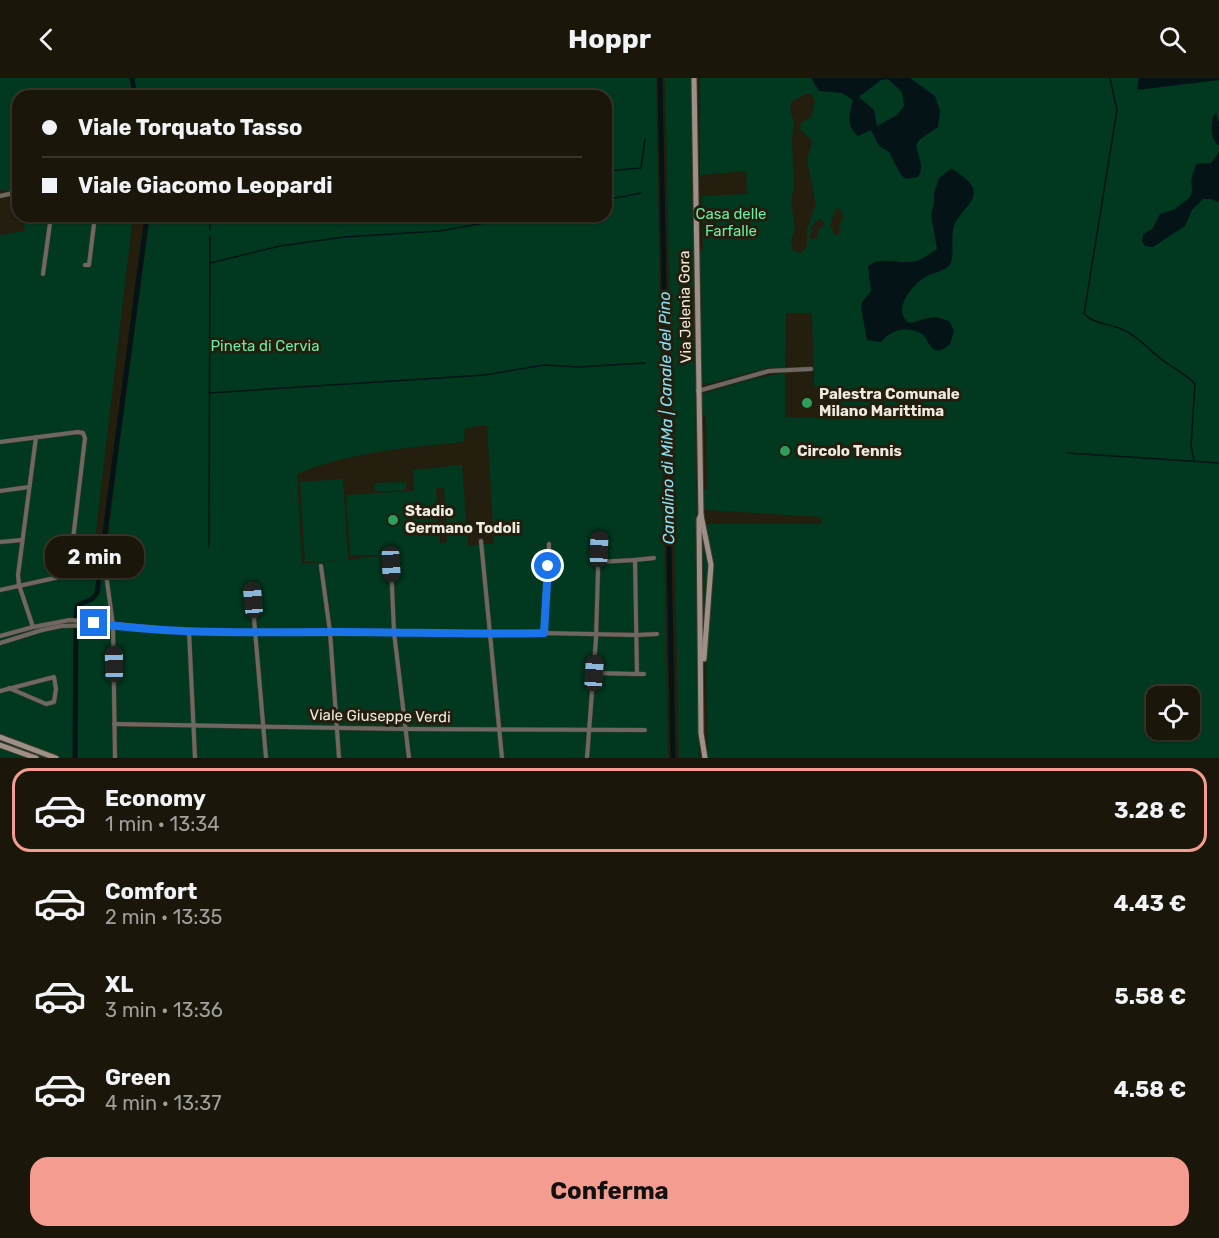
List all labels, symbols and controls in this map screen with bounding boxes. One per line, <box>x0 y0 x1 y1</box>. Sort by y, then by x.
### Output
icon: back <box>30 23 63 56</box>
text: Hoppr <box>568 23 651 55</box>
icon: search <box>1156 23 1189 56</box>
text: Viale Torquato Tasso <box>78 114 303 141</box>
text: Viale Giacomo Leopardi <box>78 172 333 199</box>
park label: Casa delle Farfalle <box>696 205 766 240</box>
street label: Via Jelenia Gora <box>675 251 695 363</box>
water label: Canalino di MiMa | Canale del Pino <box>654 291 678 545</box>
park label: Pineta di Cervia <box>210 337 320 355</box>
place label: Palestra Comunale Milano Marittima <box>819 385 960 420</box>
marker: Palestra Comunale Milano Marittima <box>800 396 814 410</box>
place label: Circolo Tennis <box>797 442 902 460</box>
marker: Circolo Tennis <box>778 444 792 458</box>
place label: Stadio Germano Todoli <box>405 502 520 537</box>
marker: Stadio Germano Todoli <box>386 513 400 527</box>
car <box>589 531 609 567</box>
callout: 2 min <box>44 536 144 578</box>
text: 2 min <box>67 545 122 569</box>
car <box>381 546 401 582</box>
route start <box>534 552 561 579</box>
car <box>242 581 264 619</box>
route end <box>80 609 107 636</box>
car <box>105 646 123 682</box>
car <box>584 654 604 692</box>
map controls <box>1146 686 1200 740</box>
button: locate <box>1146 686 1200 740</box>
street label: Viale Giuseppe Verdi <box>309 706 451 726</box>
icon: car <box>33 783 87 837</box>
text: Economy <box>105 785 206 812</box>
text: 3.28 € <box>1114 797 1186 824</box>
text: 1 min · 13:34 <box>105 812 220 836</box>
icon: car <box>33 876 87 930</box>
text: Comfort <box>105 878 197 905</box>
text: 4.43 € <box>1114 890 1186 917</box>
text: 2 min · 13:35 <box>105 905 222 929</box>
icon: car <box>33 969 87 1023</box>
text: XL <box>105 971 133 998</box>
text: 5.58 € <box>1115 983 1186 1010</box>
text: 3 min · 13:36 <box>105 998 223 1022</box>
icon: car <box>33 1062 87 1116</box>
text: Green <box>105 1064 171 1091</box>
text: 4.58 € <box>1114 1076 1186 1103</box>
text: 4 min · 13:37 <box>105 1091 221 1115</box>
button: Conferma <box>30 1157 1189 1226</box>

